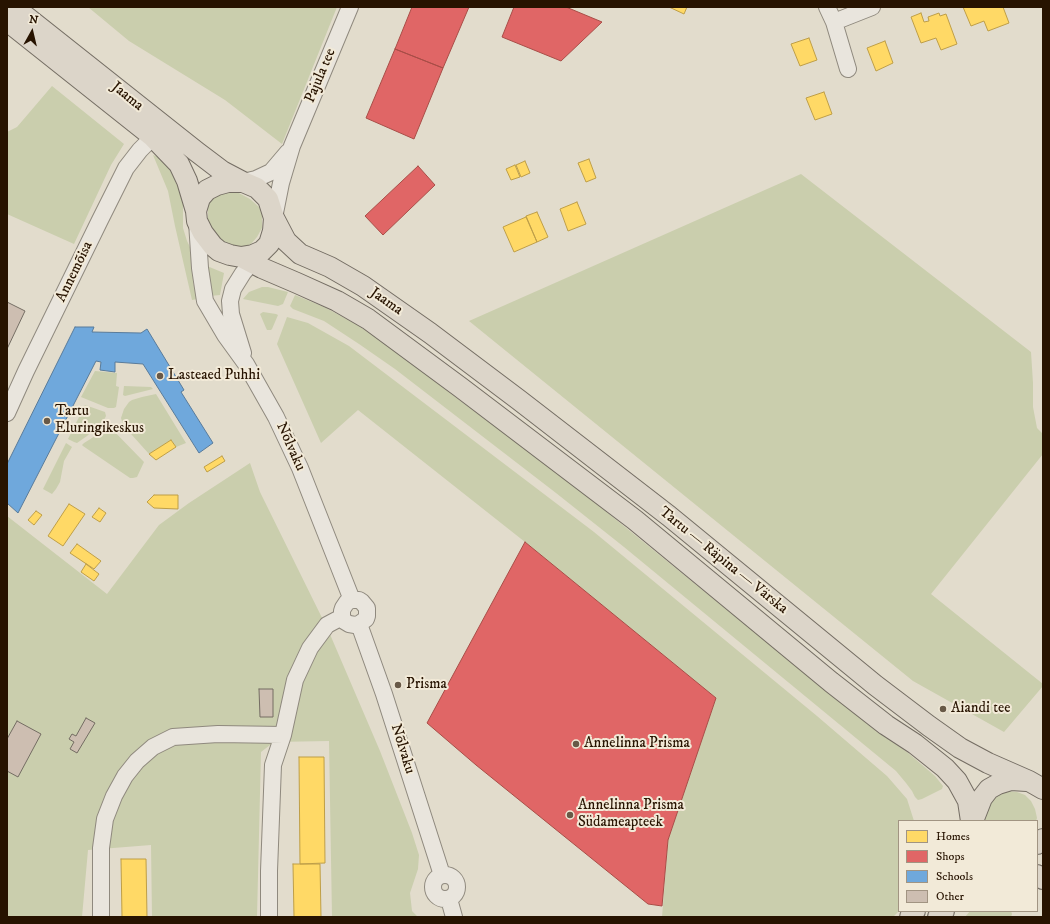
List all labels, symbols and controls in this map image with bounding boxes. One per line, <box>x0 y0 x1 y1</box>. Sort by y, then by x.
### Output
north arrow <box>12 12 52 52</box>
text: N <box>28 13 39 28</box>
street label: Pajula tee <box>302 46 340 106</box>
street label: Jaama <box>107 79 147 115</box>
street label: Annemõisa <box>53 239 97 305</box>
street label: Jaama <box>366 284 406 320</box>
place label: Lasteaed Puhhi <box>168 367 260 385</box>
marker: Lasteaed Puhhi <box>155 371 165 381</box>
place label: Tartu Eluringikeskus <box>55 403 144 438</box>
marker: Tartu Eluringikeskus <box>42 416 52 426</box>
street label: Nõlvaku <box>271 420 309 474</box>
street label: Tartu — Räpina — Värska <box>655 504 791 618</box>
place label: Prisma <box>406 676 447 694</box>
marker: Prisma <box>393 680 403 690</box>
place label: Aiandi tee <box>951 700 1010 718</box>
marker: Aiandi tee <box>938 704 948 714</box>
street label: Nõlvaku <box>386 722 418 776</box>
place label: Annelinna Prisma <box>584 735 690 753</box>
marker: Annelinna Prisma <box>571 739 581 749</box>
place label: Annelinna Prisma Südameapteek <box>578 797 684 832</box>
marker: Annelinna Prisma Südameapteek <box>565 810 575 820</box>
legend <box>898 820 1038 912</box>
text: Homes <box>936 829 970 844</box>
text: Shops <box>936 849 964 864</box>
text: Schools <box>936 869 973 884</box>
text: Other <box>936 889 964 904</box>

